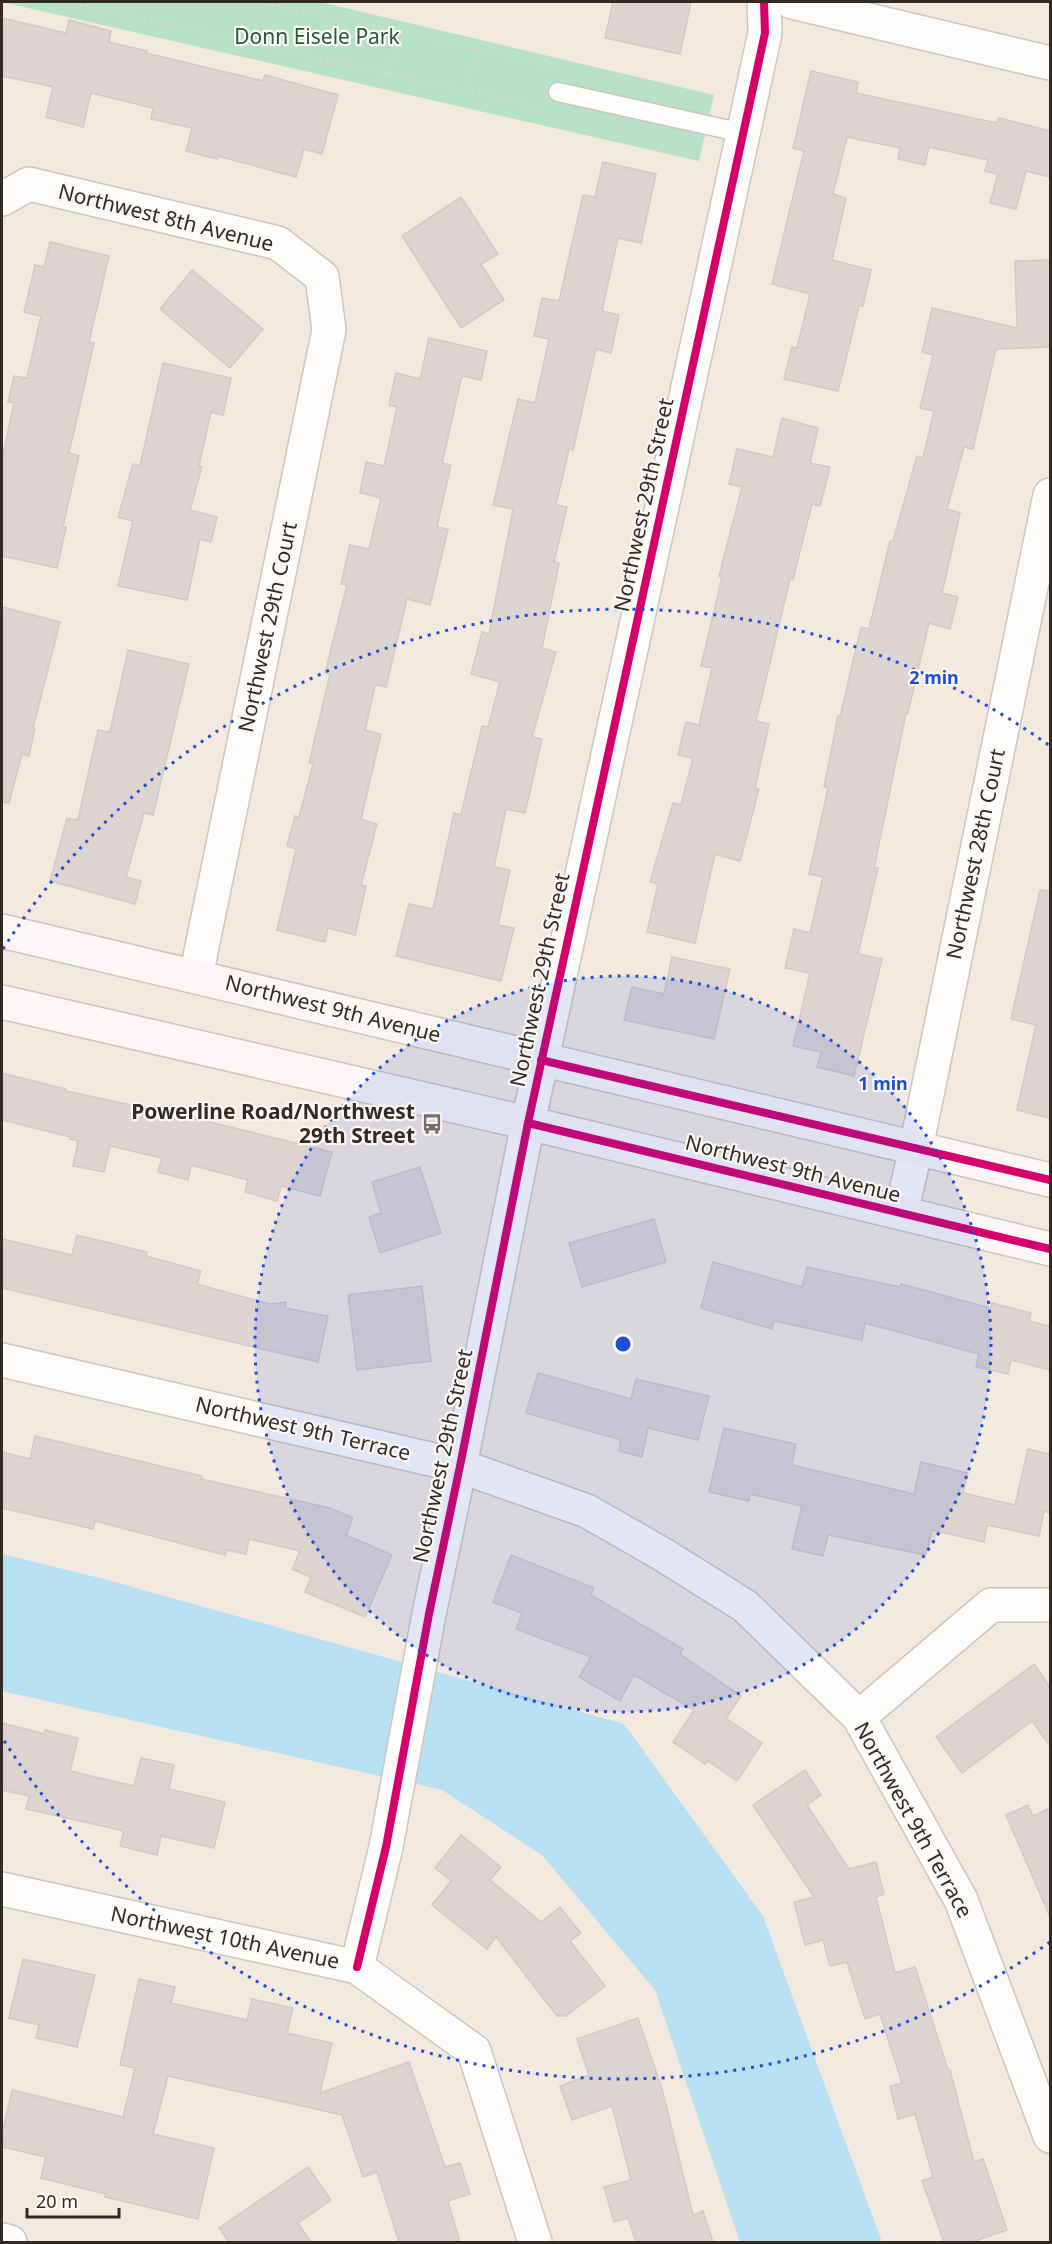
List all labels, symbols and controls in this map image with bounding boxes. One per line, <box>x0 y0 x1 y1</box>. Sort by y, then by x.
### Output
park label: Donn Eisele Park <box>234 22 401 50</box>
street label: Northwest 8th Avenue <box>56 177 277 257</box>
street label: Northwest 29th Street <box>607 395 679 614</box>
street label: Northwest 29th Court <box>231 519 303 735</box>
text: 2 min <box>909 665 959 689</box>
street label: Northwest 28th Court <box>939 746 1011 962</box>
street label: Northwest 29th Street <box>503 870 575 1089</box>
street label: Northwest 9th Avenue <box>223 968 444 1048</box>
text: 1 min <box>858 1071 908 1095</box>
place label: Powerline Road/Northwest 29th Street <box>131 1097 415 1149</box>
bus stop icon: Powerline Road/Northwest 29th Street <box>420 1112 444 1136</box>
street label: Northwest 9th Avenue <box>683 1128 904 1208</box>
centre of rings <box>613 1334 633 1354</box>
street label: Northwest 29th Street <box>406 1346 478 1565</box>
street label: Northwest 9th Terrace <box>193 1390 414 1466</box>
street label: Northwest 9th Terrace <box>848 1716 979 1923</box>
street label: Northwest 10th Avenue <box>108 1899 342 1975</box>
scale bar <box>27 2181 118 2219</box>
text: 20 m <box>36 2189 78 2213</box>

